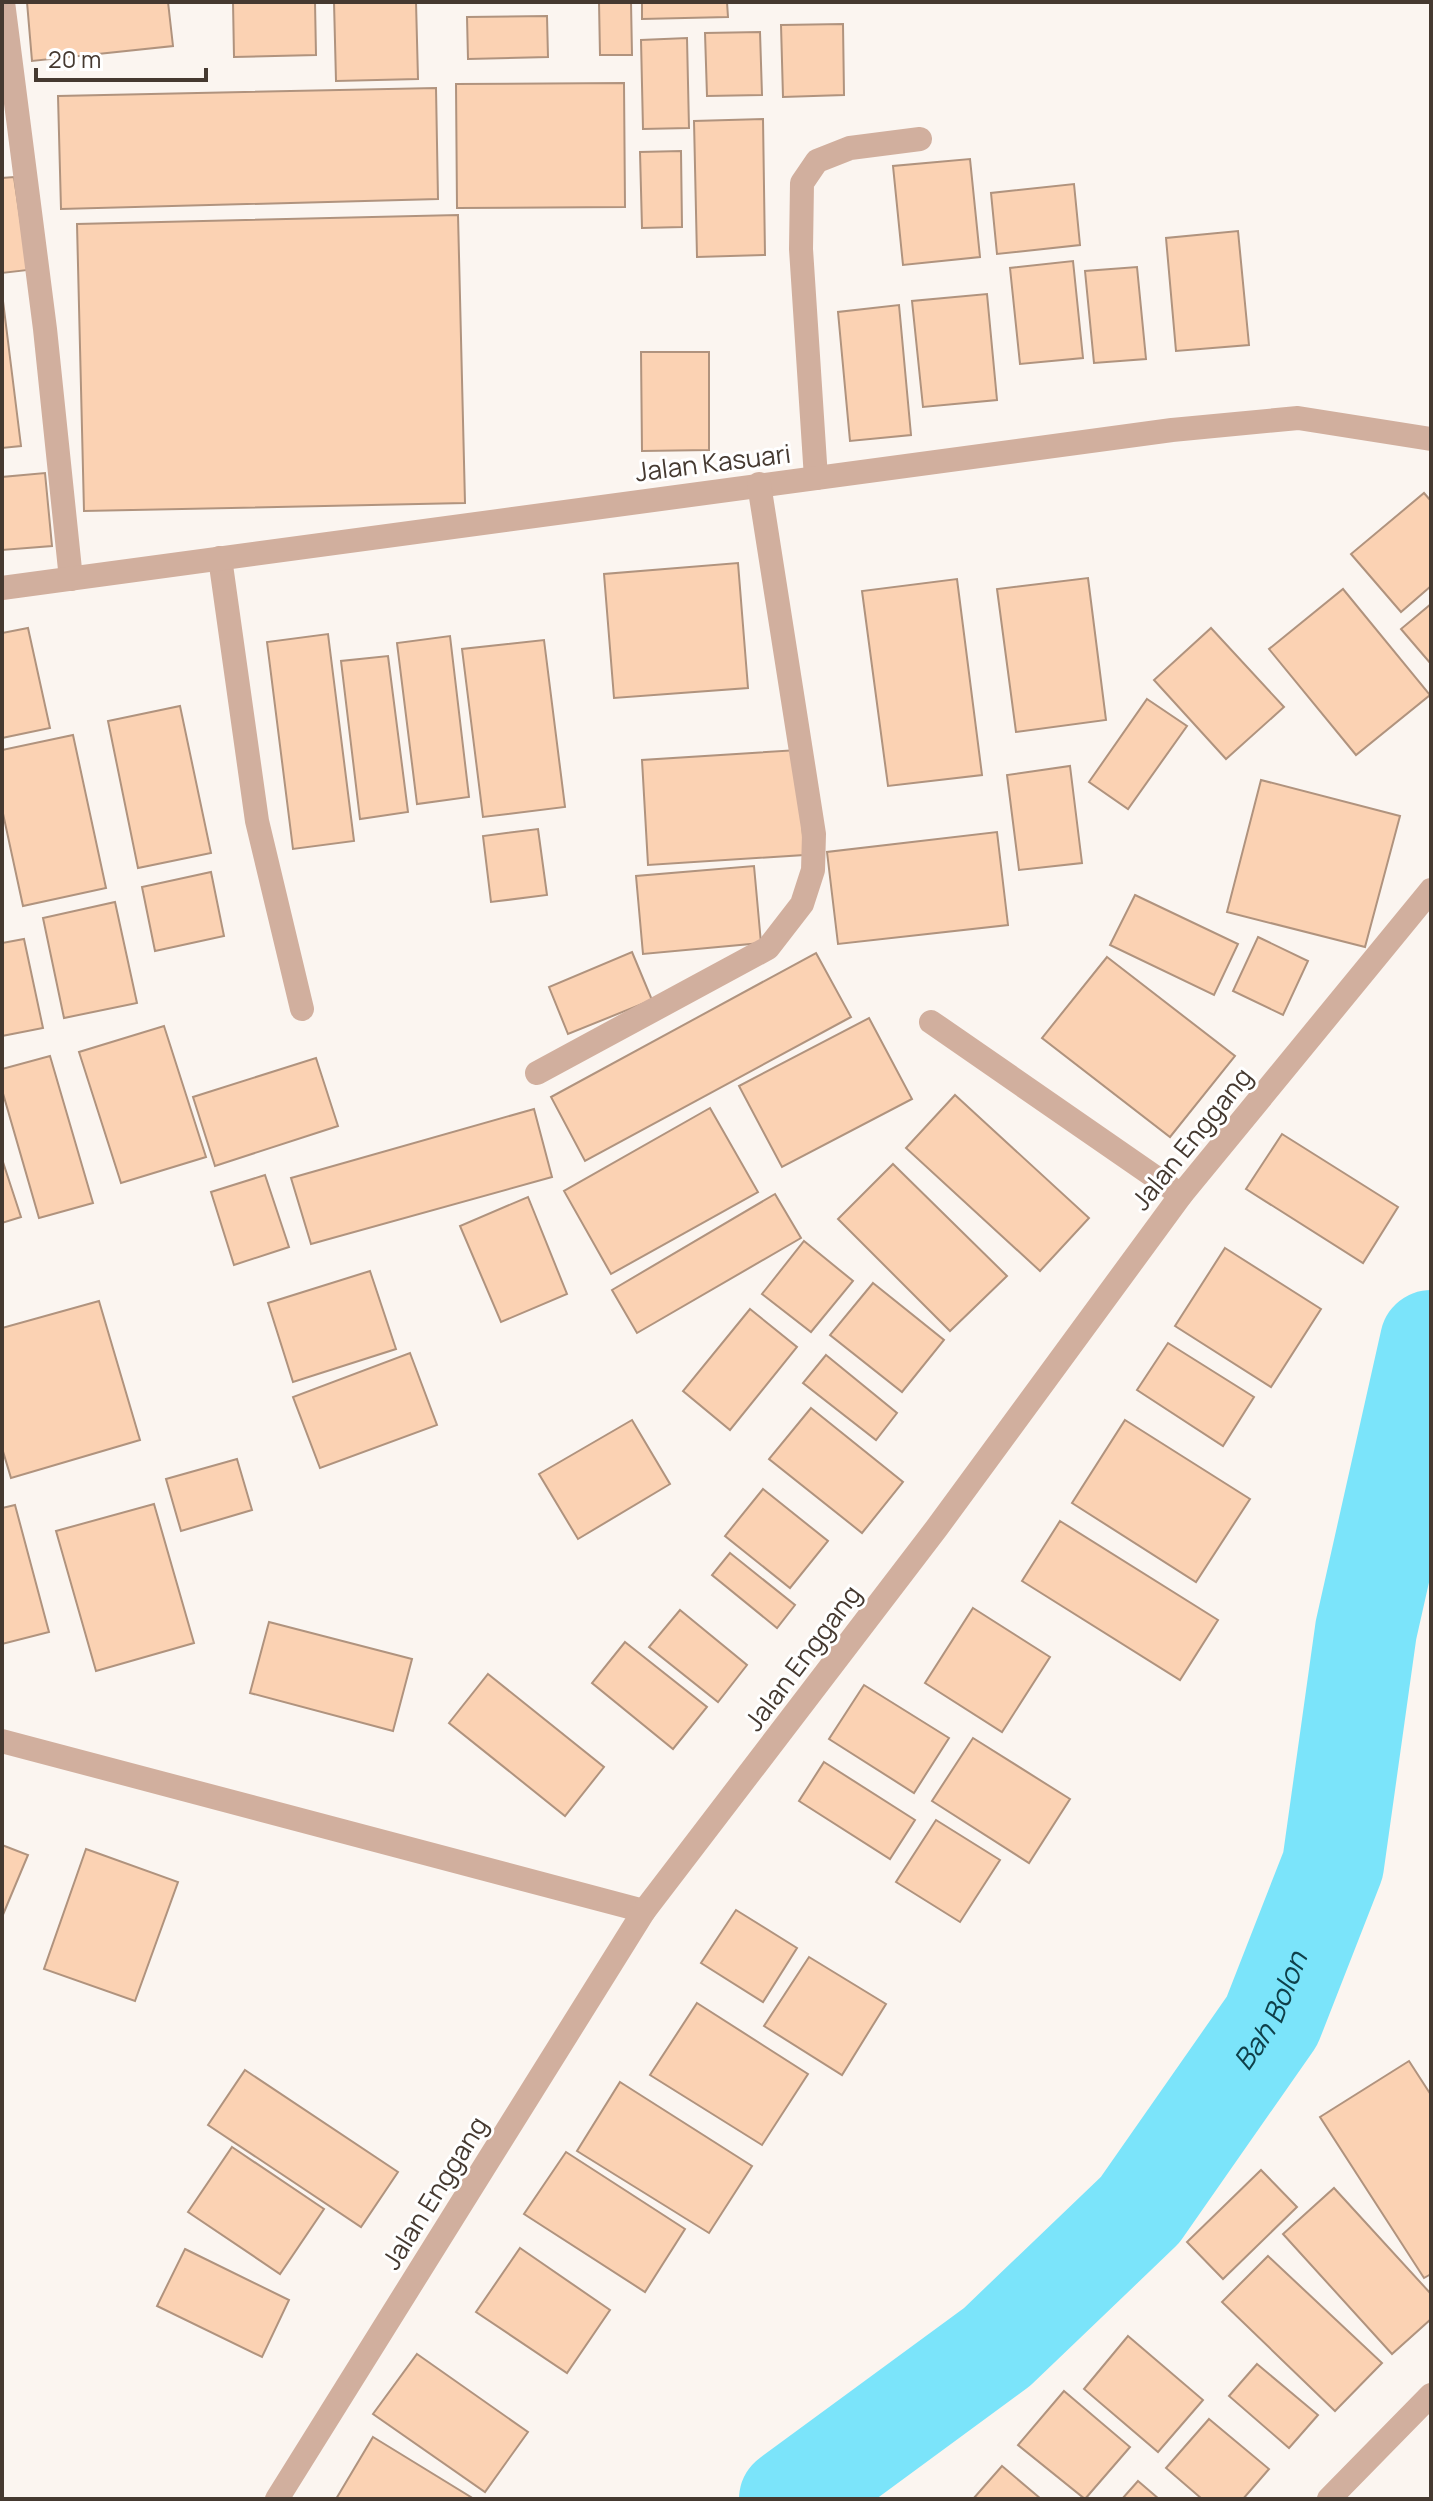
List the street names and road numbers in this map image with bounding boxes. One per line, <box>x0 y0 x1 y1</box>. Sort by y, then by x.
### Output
street label: Jalan Kasuari <box>633 435 793 489</box>
street label: Jalan Enggang <box>1122 1059 1260 1217</box>
street label: Jalan Enggang <box>735 1577 869 1738</box>
street label: Jalan Enggang <box>373 2109 496 2276</box>

